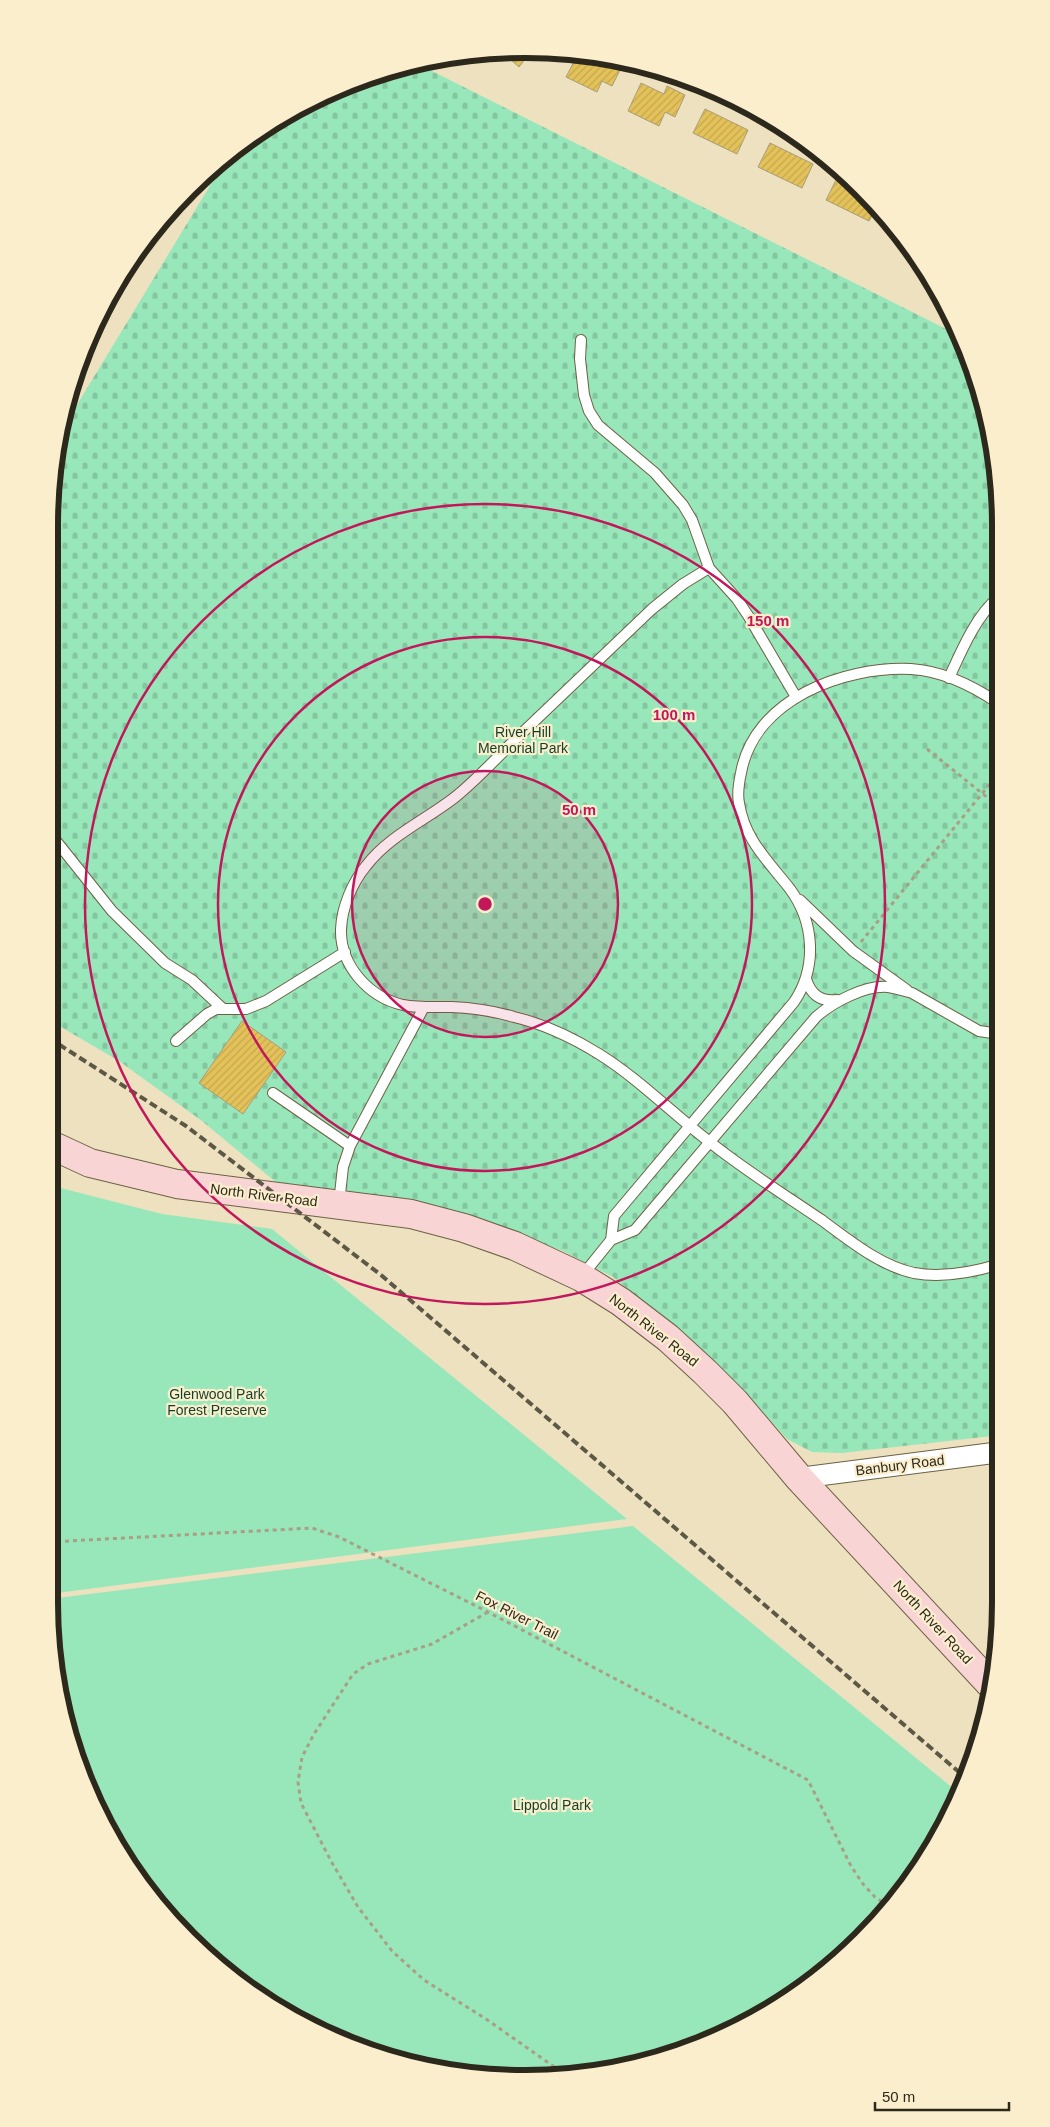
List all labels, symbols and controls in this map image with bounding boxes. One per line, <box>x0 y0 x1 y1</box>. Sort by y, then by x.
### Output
text: 150 m <box>747 612 789 629</box>
text: 100 m <box>653 706 695 723</box>
park label: River Hill Memorial Park <box>478 724 569 756</box>
text: 50 m <box>562 801 596 818</box>
centre of rings <box>476 895 494 913</box>
street label: North River Road <box>209 1180 319 1210</box>
street label: North River Road <box>606 1290 702 1370</box>
park label: Glenwood Park Forest Preserve <box>167 1386 267 1418</box>
street label: Banbury Road <box>855 1452 945 1478</box>
street label: North River Road <box>890 1577 976 1667</box>
street label: Fox River Trail <box>473 1587 561 1643</box>
park label: Lippold Park <box>513 1797 592 1813</box>
scale bar <box>875 2080 1009 2112</box>
text: 50 m <box>882 2088 915 2105</box>

